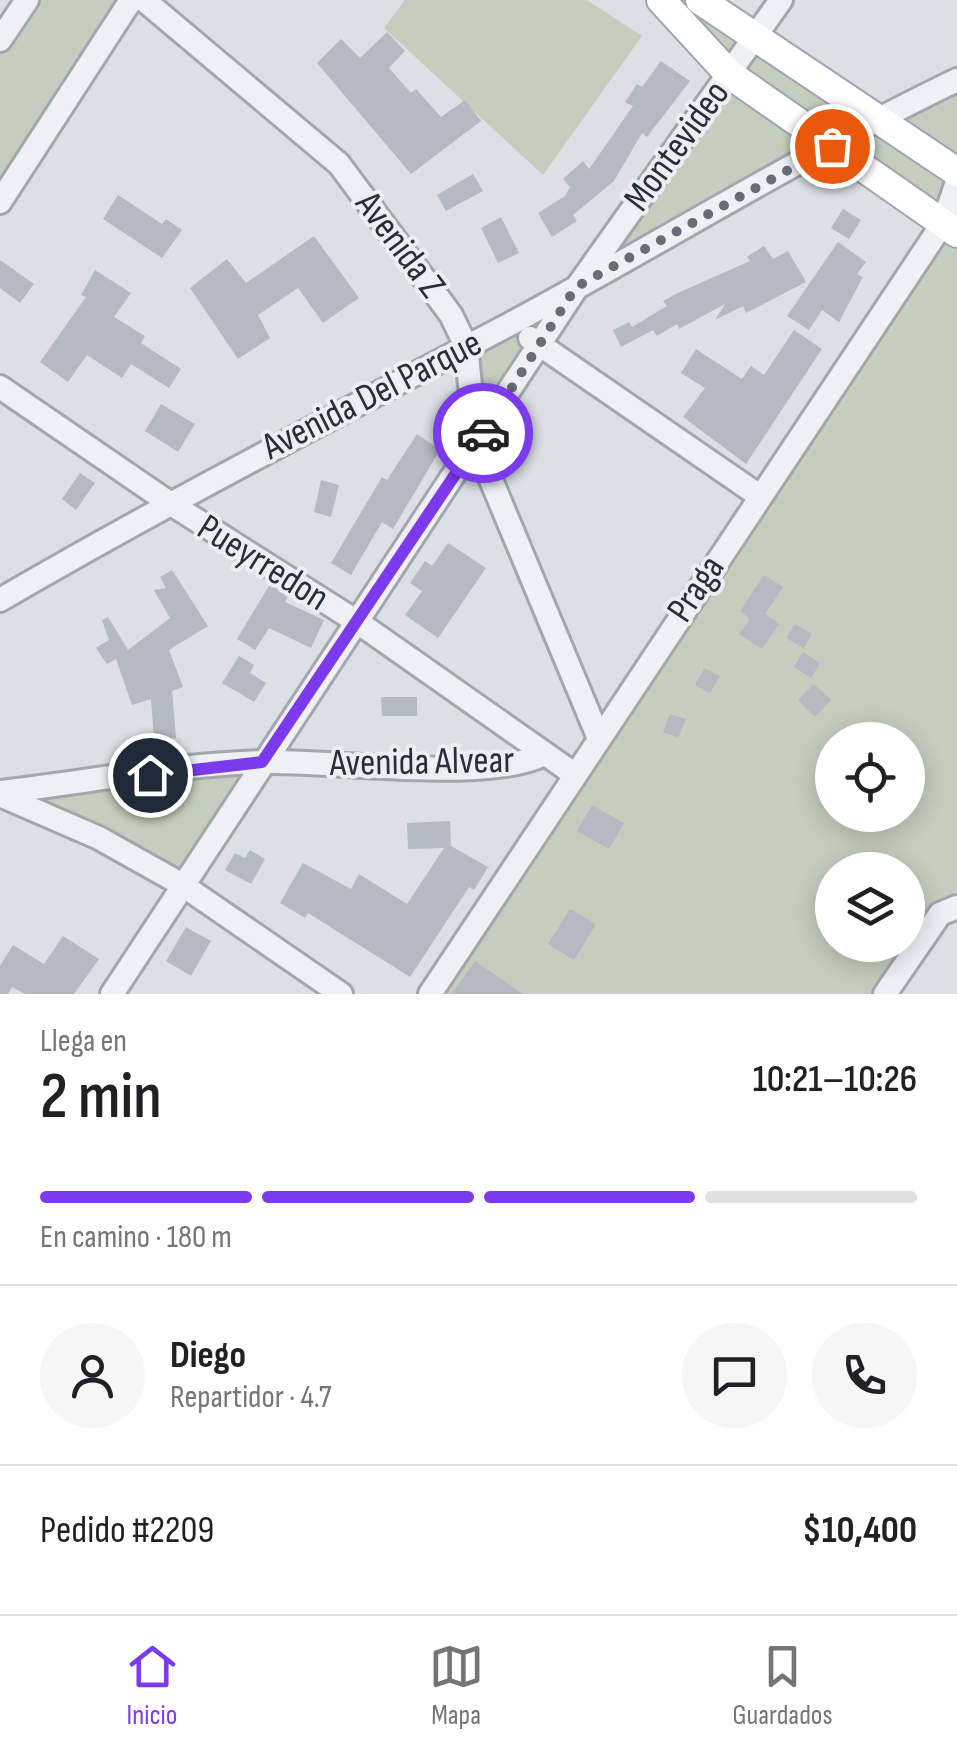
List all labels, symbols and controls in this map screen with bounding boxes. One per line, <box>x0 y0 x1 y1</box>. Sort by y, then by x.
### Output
street label: Montevideo <box>615 72 739 220</box>
pin <box>790 104 875 189</box>
icon: bag <box>805 119 860 174</box>
street label: Avenida Z <box>345 182 455 307</box>
street label: Avenida Del Parque <box>254 321 489 470</box>
courier <box>433 383 533 483</box>
icon: car <box>456 406 511 461</box>
street label: Pueyrredon <box>189 505 337 621</box>
street label: Praga <box>658 547 734 631</box>
map controls <box>815 722 925 962</box>
button: locate <box>815 722 925 832</box>
pin <box>108 733 193 818</box>
street label: Avenida Alvear <box>328 738 515 786</box>
icon: home <box>123 748 178 803</box>
button: layers <box>815 852 925 962</box>
text: Llega en <box>40 1022 127 1061</box>
text: 10:21–10:26 <box>753 1057 917 1102</box>
text: 2 min <box>40 1059 162 1137</box>
text: En camino · 180 m <box>40 1218 232 1257</box>
button: person <box>40 1323 145 1428</box>
button: chat <box>682 1323 787 1428</box>
button: phone <box>812 1323 917 1428</box>
text: Diego <box>170 1333 246 1378</box>
text: Repartidor · 4.7 <box>170 1378 332 1417</box>
text: Pedido #2209 <box>40 1508 214 1553</box>
text: $10,400 <box>802 1508 917 1553</box>
tab: Inicio <box>125 1639 180 1732</box>
tab: Mapa <box>429 1639 484 1732</box>
tab: Guardados <box>733 1639 832 1732</box>

